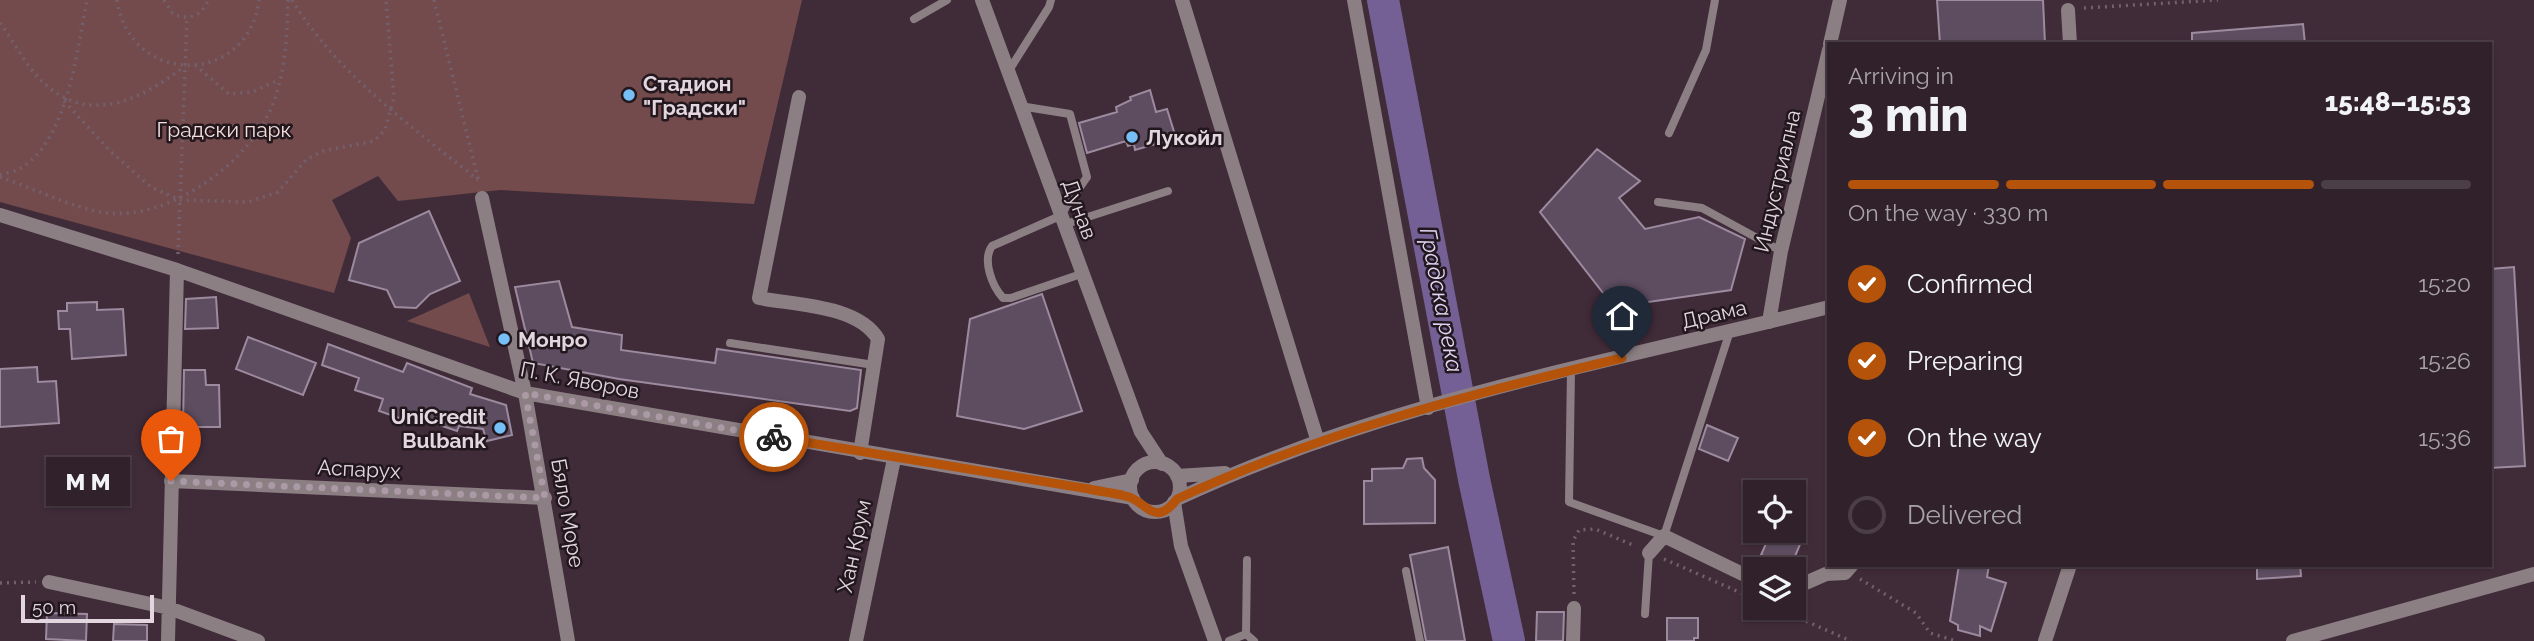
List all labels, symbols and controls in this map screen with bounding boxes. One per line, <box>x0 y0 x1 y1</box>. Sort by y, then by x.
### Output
text: Arriving in <box>1848 62 1954 89</box>
place label: Стадион "Градски" <box>643 71 746 120</box>
marker: Стадион "Градски" <box>621 87 637 103</box>
text: 15:48–15:53 <box>2325 87 2471 117</box>
text: 3 min <box>1848 88 1968 142</box>
street label: Индустриална <box>1748 107 1806 255</box>
park label: Градски парк <box>157 117 292 142</box>
place label: Лукойл <box>1146 125 1223 150</box>
marker: Лукойл <box>1124 129 1140 145</box>
street label: Дунав <box>1058 176 1102 242</box>
text: On the way · 330 m <box>1848 199 2048 226</box>
water label: Градска река <box>1415 225 1469 375</box>
icon: check <box>1848 265 1886 303</box>
text: Confirmed <box>1907 269 2033 299</box>
text: 15:20 <box>2418 270 2471 297</box>
pin <box>1592 286 1652 358</box>
street label: Драма <box>1679 294 1749 334</box>
icon: home <box>1603 297 1641 335</box>
place label: Монро <box>518 327 588 352</box>
marker: Монро <box>496 331 512 347</box>
icon: check <box>1848 342 1886 380</box>
text: Preparing <box>1907 346 2023 376</box>
text: 15:26 <box>2418 347 2471 374</box>
street label: П. К. Яворов <box>518 356 642 404</box>
courier <box>739 402 809 472</box>
place label: UniCredit Bulbank <box>391 404 486 453</box>
pin <box>141 409 201 481</box>
icon: bike <box>755 418 793 456</box>
icon: check <box>1848 419 1886 457</box>
icon: bag <box>152 420 190 458</box>
marker: UniCredit Bulbank <box>492 420 508 436</box>
text: On the way <box>1907 423 2042 453</box>
text: 15:36 <box>2418 424 2471 451</box>
street label: Аспарух <box>317 454 402 484</box>
callout: M M <box>45 456 129 505</box>
street label: Бяло Море <box>546 457 590 569</box>
text: M M <box>66 468 110 495</box>
map controls <box>1743 480 1806 620</box>
button: locate <box>1743 480 1806 543</box>
street label: Хан Крум <box>832 497 876 595</box>
text: Delivered <box>1907 500 2022 530</box>
button: layers <box>1743 557 1806 620</box>
scale bar <box>21 592 154 624</box>
text: 50 m <box>32 596 76 618</box>

